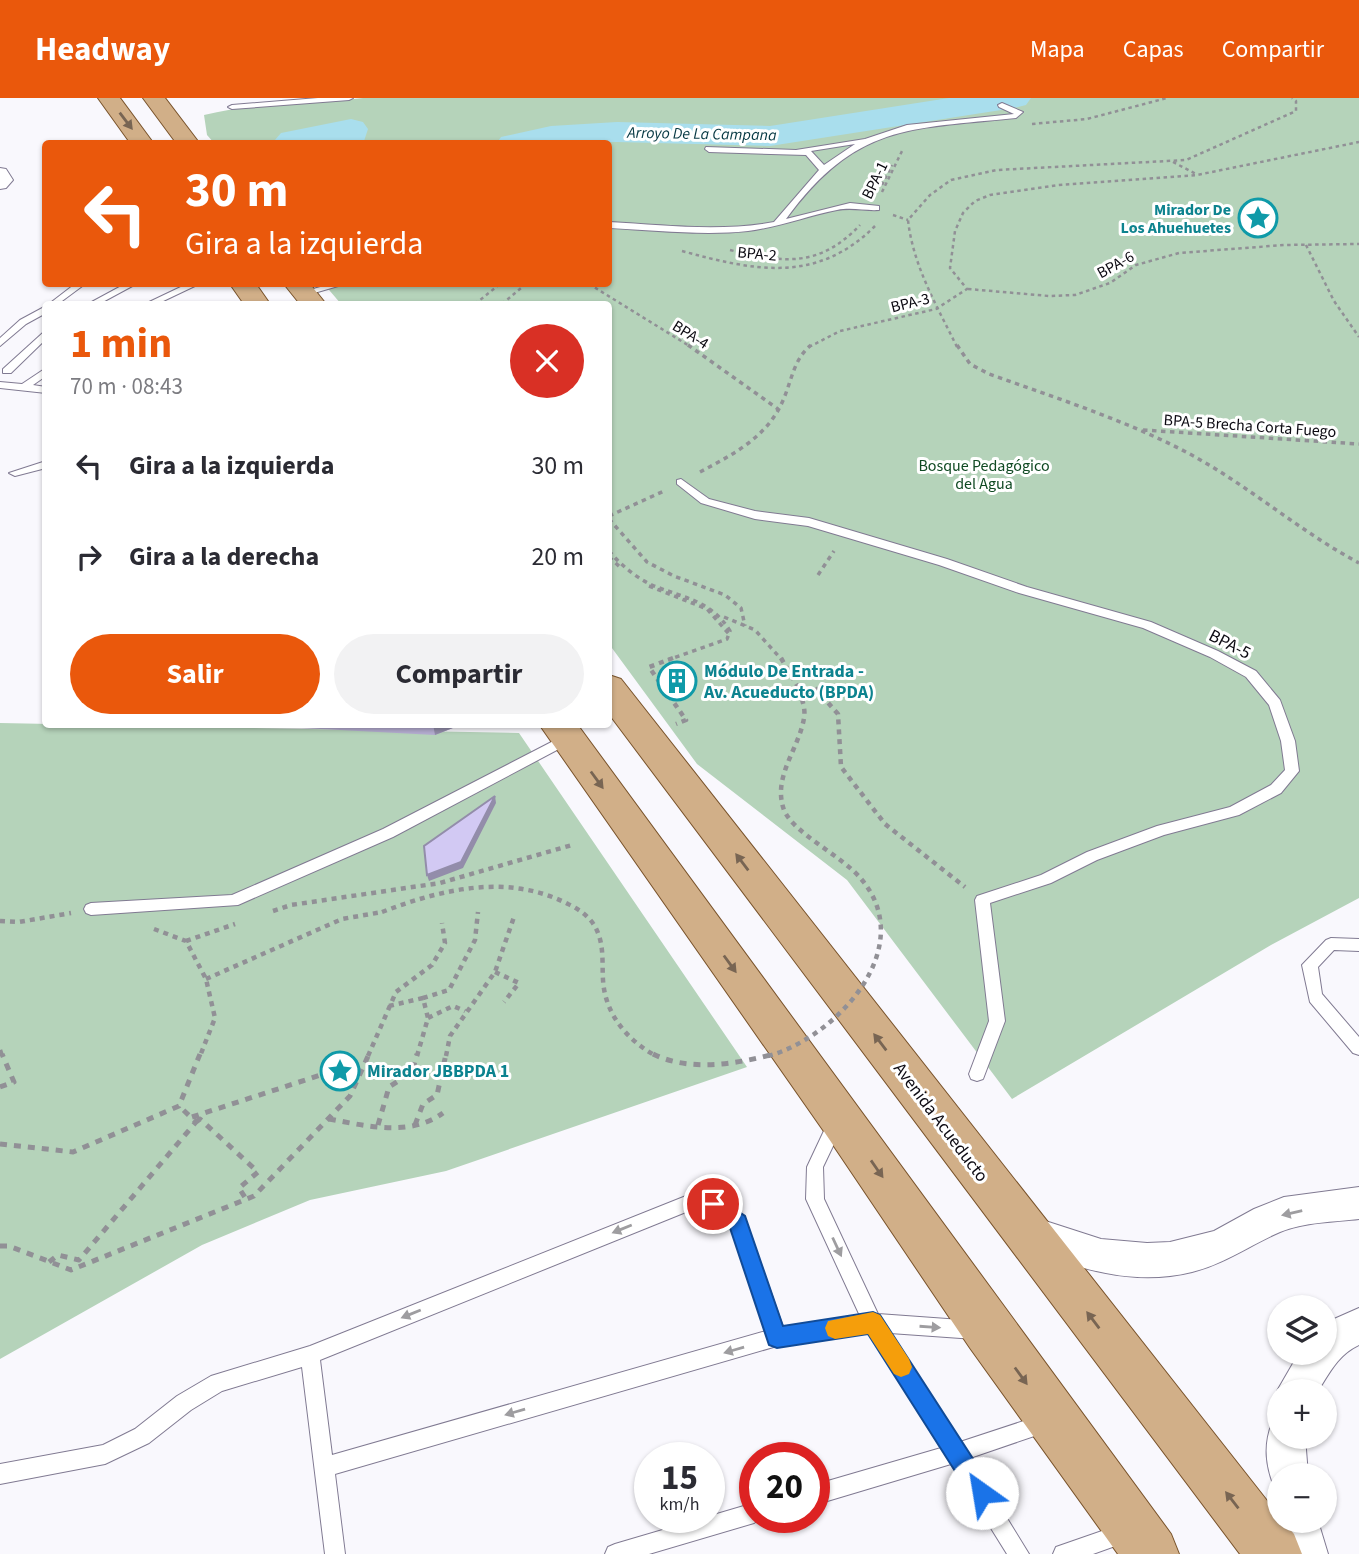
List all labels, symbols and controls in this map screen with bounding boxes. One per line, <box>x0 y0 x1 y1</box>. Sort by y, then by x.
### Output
text: Headway <box>35 26 170 73</box>
text: Mapa <box>1030 32 1085 67</box>
text: Capas <box>1123 32 1184 67</box>
text: Compartir <box>1222 32 1324 67</box>
one-way arrow <box>118 112 132 130</box>
water label: Arroyo De La Campana <box>626 122 777 146</box>
text: 30 m <box>185 156 289 226</box>
street label: BPA-1 <box>856 158 893 203</box>
icon: left <box>70 168 161 259</box>
place icon: Mirador De Los Ahuehuetes <box>1237 197 1279 239</box>
place label: Mirador De Los Ahuehuetes <box>1121 199 1231 239</box>
text: Gira a la izquierda <box>185 221 423 267</box>
street label: BPA-2 <box>736 241 778 267</box>
street label: BPA-6 <box>1093 246 1138 284</box>
street label: BPA-3 <box>888 288 932 318</box>
text: 1 min <box>70 314 172 374</box>
street label: BPA-4 <box>668 315 713 355</box>
button: close <box>510 324 584 398</box>
text: 70 m · 08:43 <box>70 370 183 403</box>
street label: BPA-5 Brecha Corta Fuego <box>1163 409 1337 443</box>
icon: left <box>70 447 108 485</box>
text: Gira a la izquierda <box>129 447 334 484</box>
text: 30 m <box>531 447 584 484</box>
park label: Bosque Pedagógico del Agua <box>918 455 1050 495</box>
icon: right <box>70 538 108 576</box>
text: Gira a la derecha <box>129 538 319 575</box>
text: 20 m <box>531 538 584 575</box>
street label: BPA-5 <box>1204 623 1255 666</box>
button: Salir <box>70 634 320 714</box>
button: Compartir <box>334 634 584 714</box>
place label: Módulo De Entrada - Av. Acueducto (BPDA) <box>703 659 874 705</box>
building icon: Módulo De Entrada - Av. Acueducto (BPDA) <box>656 660 698 702</box>
one-way arrow <box>590 771 604 789</box>
one-way arrow <box>734 853 749 871</box>
one-way arrow <box>723 955 737 973</box>
one-way arrow <box>873 1033 887 1052</box>
place icon: Mirador JBBPDA 1 <box>319 1050 361 1092</box>
street label: Avenida Acueducto <box>887 1057 994 1187</box>
place label: Mirador JBBPDA 1 <box>367 1059 509 1084</box>
one-way arrow <box>870 1160 884 1178</box>
pin <box>683 1174 743 1234</box>
icon: arrive <box>694 1185 732 1223</box>
one-way arrow <box>1281 1208 1303 1219</box>
one-way arrow <box>612 1224 633 1235</box>
one-way arrow <box>832 1236 843 1257</box>
map controls <box>1267 1295 1337 1533</box>
button: layers <box>1267 1295 1337 1365</box>
one-way arrow <box>401 1309 422 1320</box>
one-way arrow <box>1085 1312 1100 1330</box>
one-way arrow <box>920 1321 942 1332</box>
one-way arrow <box>723 1345 744 1355</box>
one-way arrow <box>1013 1367 1027 1385</box>
button: + <box>1267 1379 1337 1449</box>
one-way arrow <box>505 1408 526 1418</box>
speed limit sign: 20 <box>739 1442 830 1533</box>
text: 15 <box>661 1453 698 1503</box>
position arrow <box>945 1456 1019 1530</box>
button: − <box>1267 1463 1337 1533</box>
text: km/h <box>660 1492 699 1517</box>
one-way arrow <box>1224 1492 1239 1510</box>

